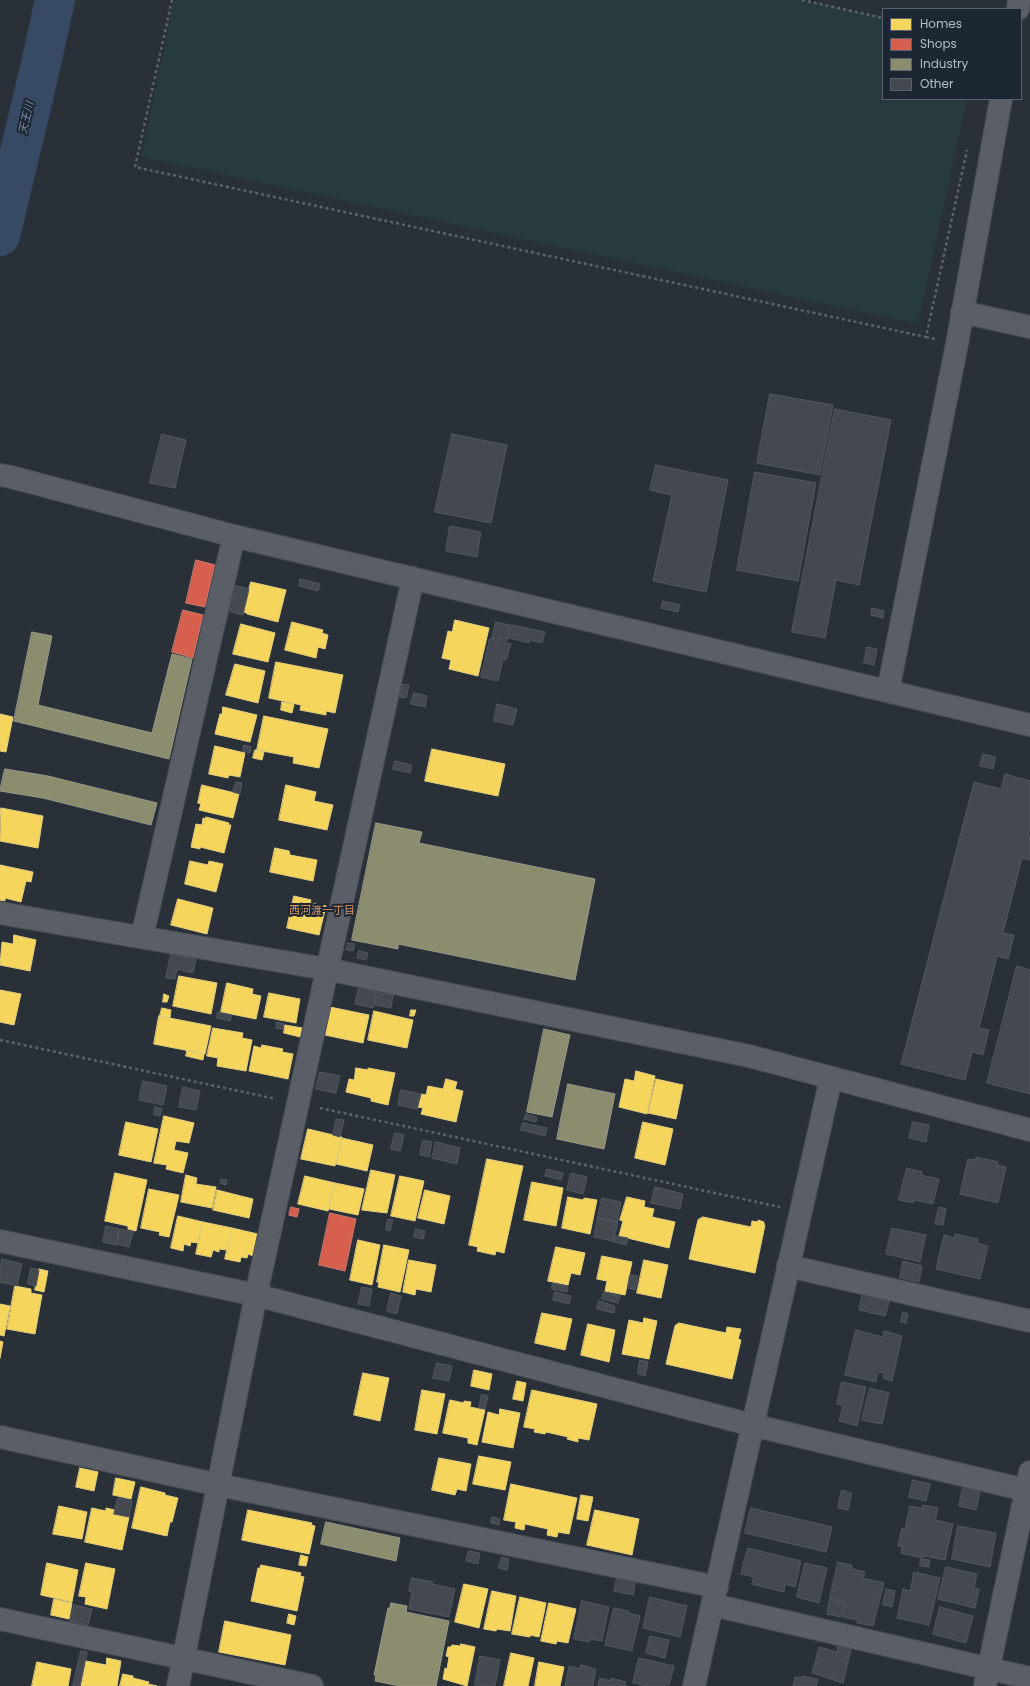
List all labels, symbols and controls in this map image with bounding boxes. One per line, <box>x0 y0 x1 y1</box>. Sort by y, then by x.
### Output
legend <box>882 8 1022 100</box>
text: Homes <box>920 15 962 32</box>
text: Shops <box>920 35 957 52</box>
text: Industry <box>920 55 968 72</box>
text: Other <box>920 75 953 92</box>
water label: 天王川 <box>17 100 37 136</box>
district label: 西河渡一丁目 <box>289 904 355 918</box>

